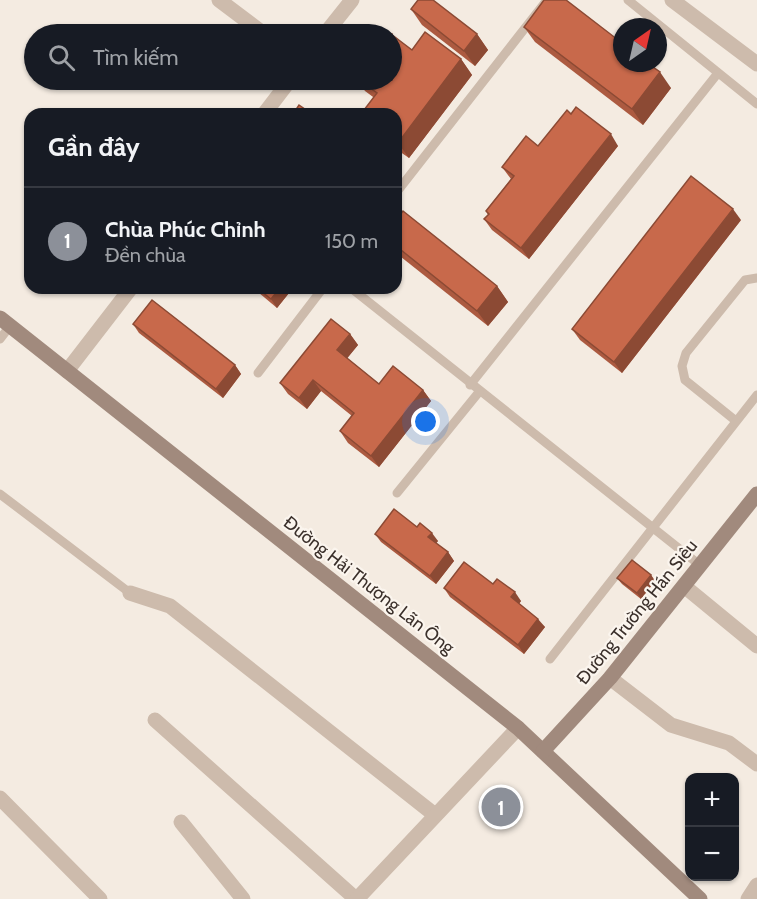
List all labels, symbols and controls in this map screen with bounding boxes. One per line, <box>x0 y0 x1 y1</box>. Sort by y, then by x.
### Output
north arrow <box>613 18 667 72</box>
search box <box>24 24 402 90</box>
icon: search <box>45 41 78 74</box>
text: Tìm kiếm <box>93 44 179 71</box>
text: Gần đây <box>48 131 140 163</box>
text: Chùa Phúc Chỉnh <box>105 216 266 243</box>
text: 1 <box>64 229 71 253</box>
text: 150 m <box>325 229 378 253</box>
text: Đền chùa <box>105 243 186 267</box>
your location <box>411 407 440 436</box>
street label: Đường Hải Thượng Lãn Ông <box>279 511 460 659</box>
street label: Đường Trường Hán Siêu <box>572 535 702 689</box>
map controls <box>685 773 739 881</box>
button: + <box>685 773 739 827</box>
pin: 1 <box>482 784 520 830</box>
button: − <box>685 827 739 881</box>

